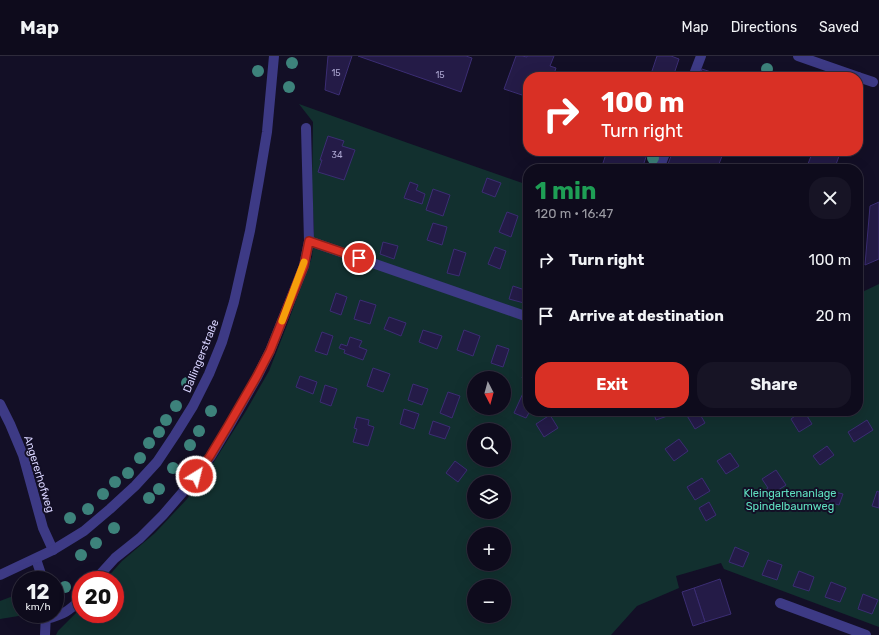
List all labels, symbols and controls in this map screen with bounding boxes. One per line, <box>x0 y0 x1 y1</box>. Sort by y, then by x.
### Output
text: Map <box>20 16 59 39</box>
text: Map <box>682 19 709 36</box>
text: Directions <box>731 19 797 36</box>
text: Saved <box>819 19 859 36</box>
house number: 15 <box>331 68 341 78</box>
house number: 15 <box>435 70 445 80</box>
text: 100 m <box>601 86 685 119</box>
icon: right <box>535 88 587 140</box>
text: Turn right <box>601 120 683 142</box>
house number: 34 <box>332 150 343 160</box>
text: 1 min <box>535 177 596 205</box>
button: close <box>809 177 851 219</box>
text: 120 m · 16:47 <box>535 206 613 221</box>
pin <box>342 241 376 275</box>
icon: arrive <box>348 247 370 269</box>
icon: right <box>535 249 557 271</box>
text: Turn right <box>569 251 644 269</box>
text: 100 m <box>809 251 851 269</box>
icon: arrive <box>535 305 557 327</box>
text: Arrive at destination <box>569 307 724 325</box>
text: 20 m <box>816 307 851 325</box>
street label: Dallingerstraße <box>180 317 222 395</box>
button: Exit <box>535 362 689 408</box>
button: Share <box>697 362 851 408</box>
north arrow <box>467 371 511 415</box>
map controls <box>467 371 511 623</box>
button: search <box>467 423 511 467</box>
street label: Angererhofweg <box>21 434 57 514</box>
position arrow <box>175 455 217 497</box>
button: layers <box>467 475 511 519</box>
park label: Kleingartenanlage Spindelbaumweg <box>744 487 836 513</box>
button: + <box>467 527 511 571</box>
speed limit sign: 20 <box>72 571 124 623</box>
button: − <box>467 579 511 623</box>
text: 12 <box>27 580 49 604</box>
text: km/h <box>26 601 50 613</box>

